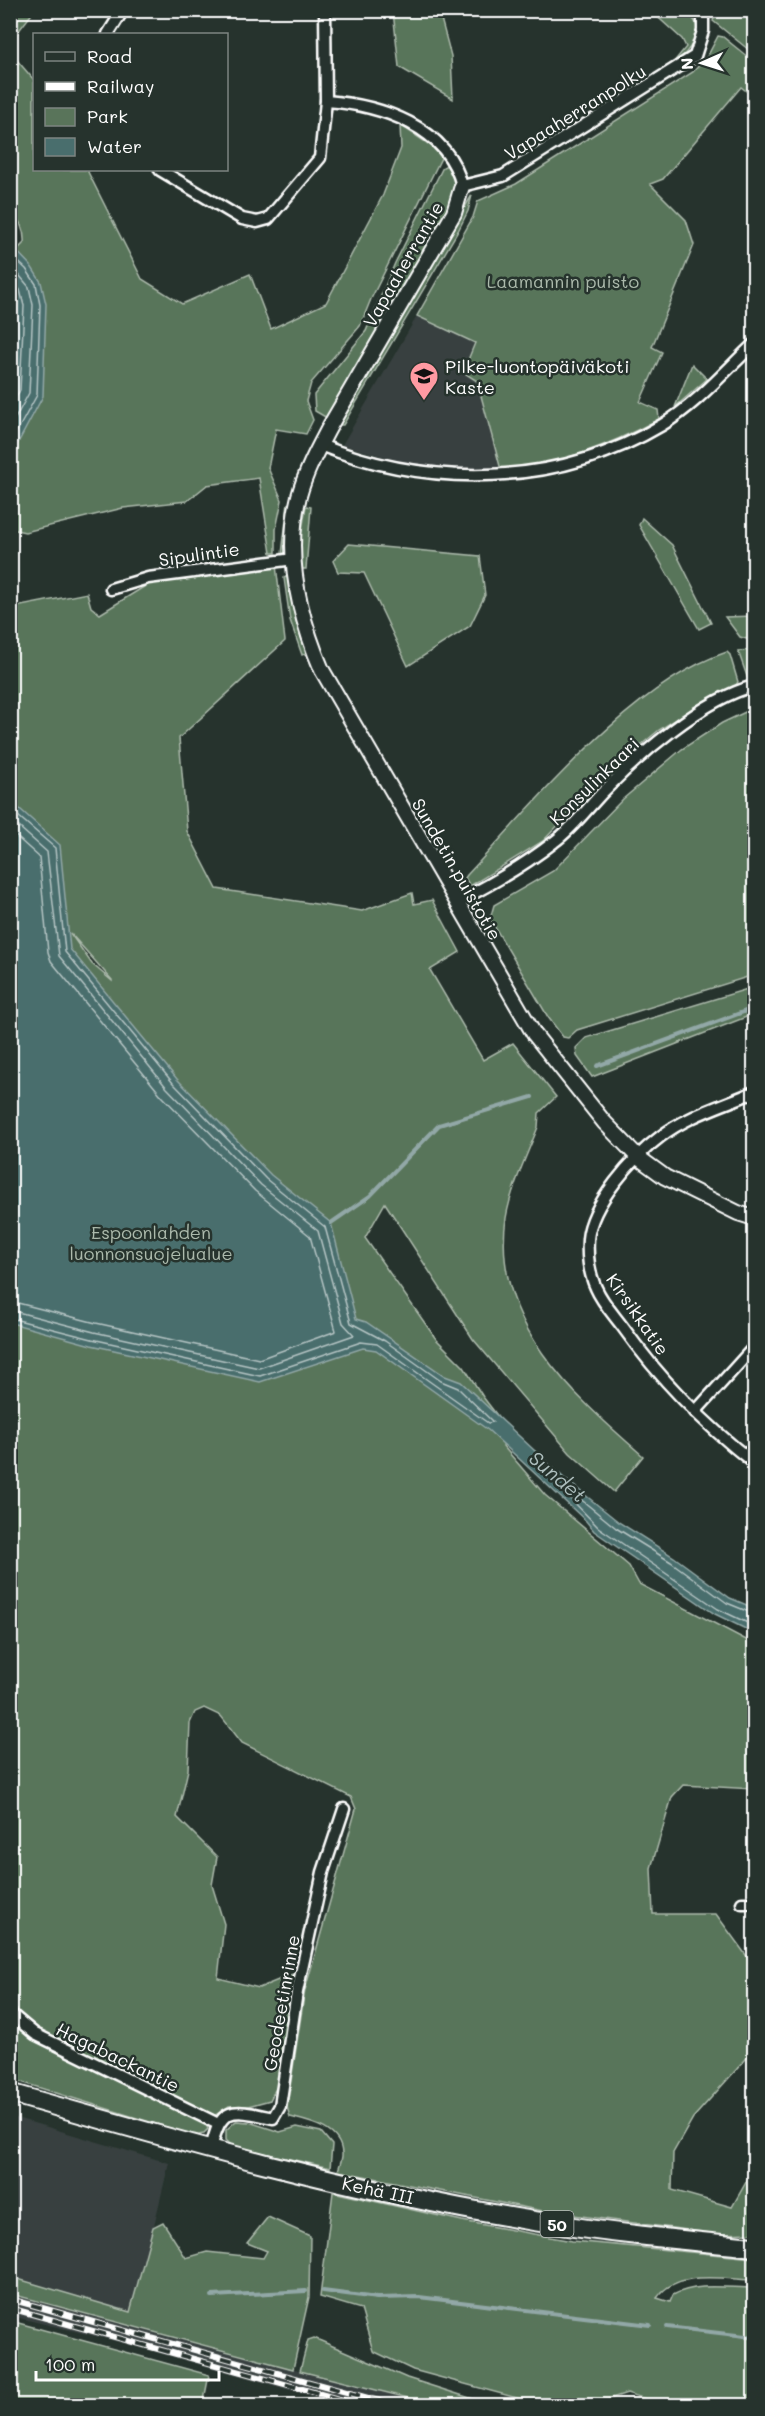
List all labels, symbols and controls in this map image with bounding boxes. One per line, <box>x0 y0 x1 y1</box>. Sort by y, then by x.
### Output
legend <box>33 33 228 171</box>
north arrow <box>672 33 732 93</box>
text: Road <box>87 44 132 68</box>
text: N <box>676 57 697 70</box>
street label: Vapaaherranpolku <box>500 59 650 165</box>
text: Railway <box>87 74 154 98</box>
text: Park <box>87 104 128 128</box>
text: Water <box>87 134 142 158</box>
street label: Vapaaherrantie <box>357 197 449 331</box>
park label: Laamannin puisto <box>487 269 640 293</box>
place label: Pilke-luontopäiväkoti Kaste <box>445 354 629 399</box>
school or university icon: Pilke-luontopäiväkoti Kaste <box>408 360 440 402</box>
street label: Sipulintie <box>157 536 241 572</box>
street label: Konsulinkaari <box>544 732 644 830</box>
street label: Sundetin puistotie <box>407 794 507 944</box>
park label: Espoonlahden luonnonsuojelualue <box>69 1220 233 1265</box>
street label: Kirsikkatie <box>601 1268 675 1360</box>
water label: Sundet <box>524 1444 592 1508</box>
street label: Geodeetinrinne <box>257 1933 305 2073</box>
street label: Hagabackantie <box>52 2017 184 2097</box>
street label: Kehä III <box>340 2171 416 2209</box>
road number: 50 <box>540 2211 574 2237</box>
scale bar <box>36 2344 219 2382</box>
text: 100 m <box>45 2352 95 2376</box>

